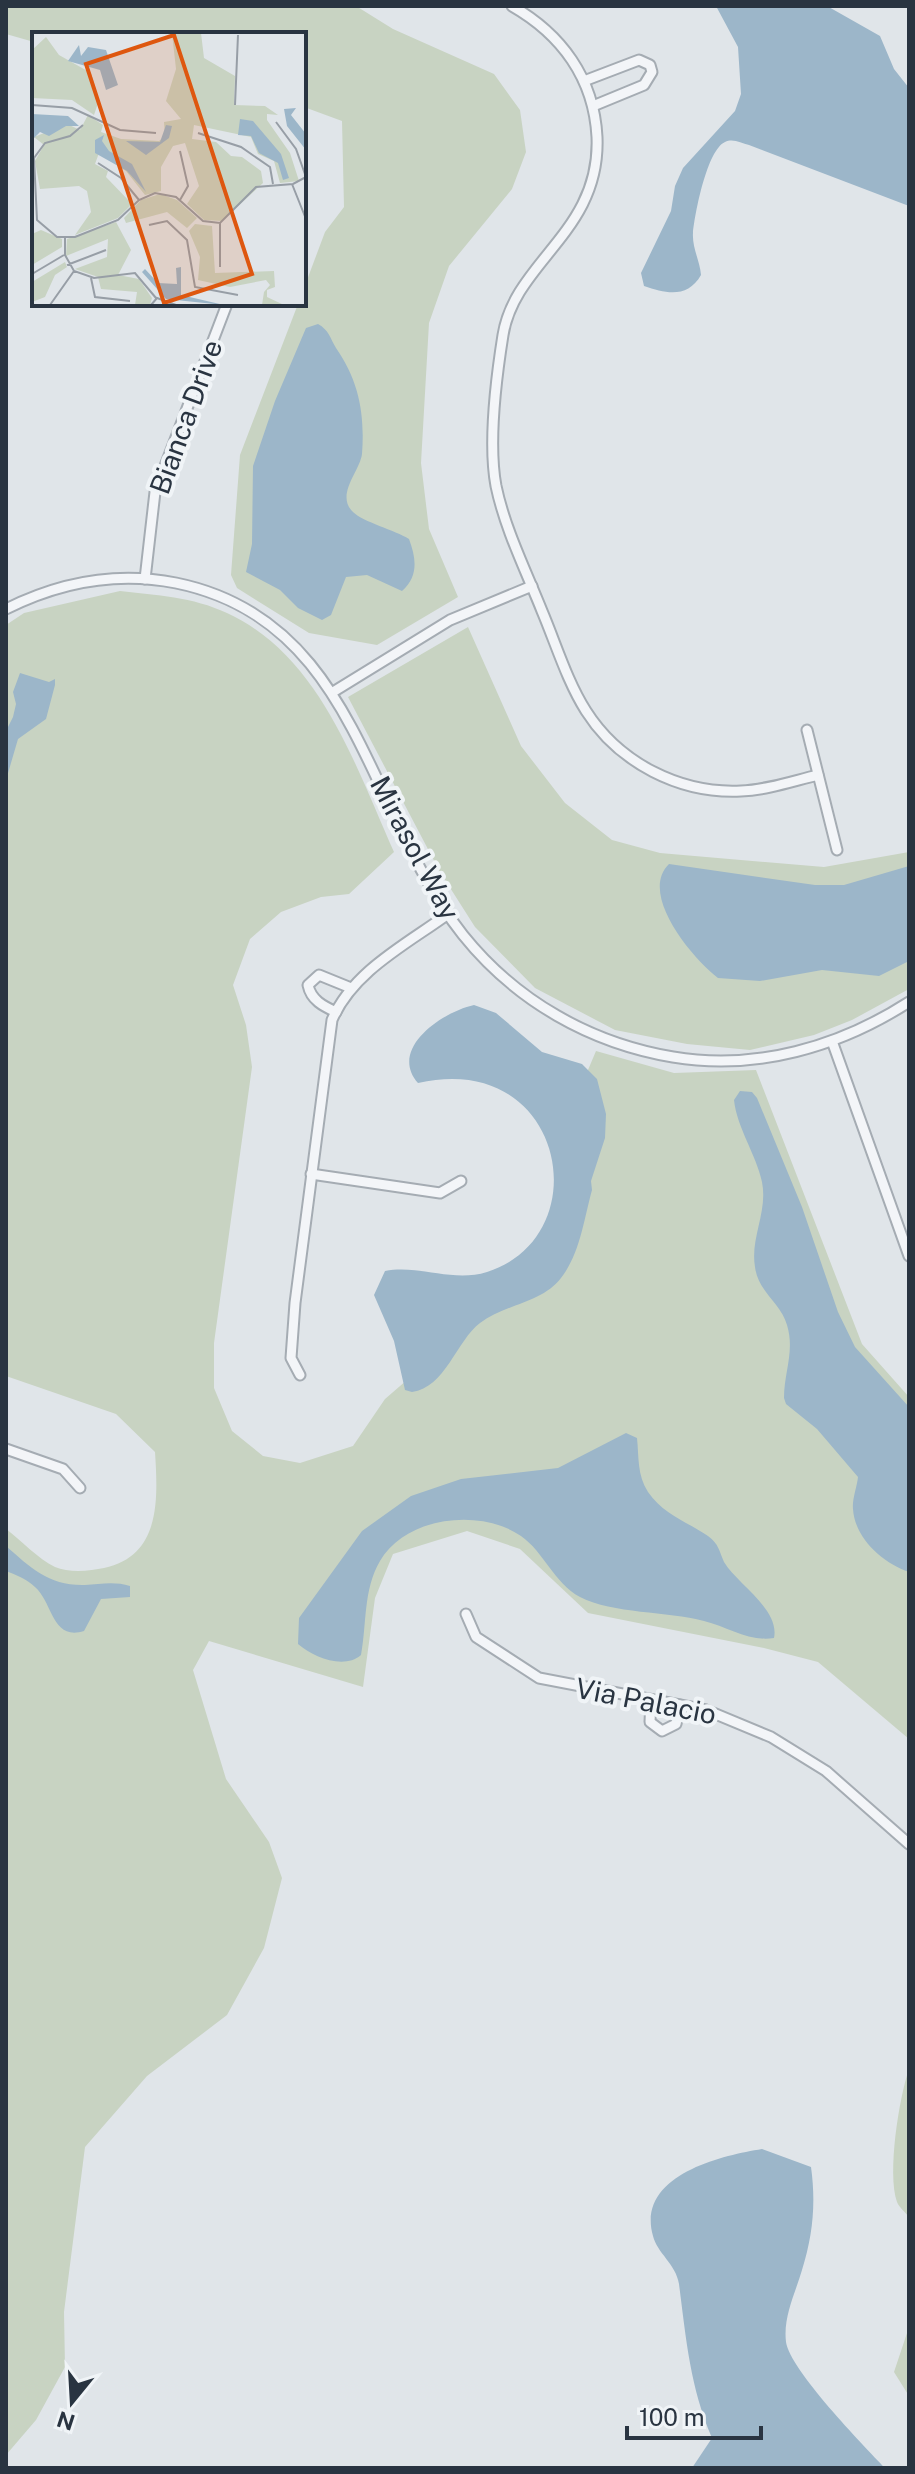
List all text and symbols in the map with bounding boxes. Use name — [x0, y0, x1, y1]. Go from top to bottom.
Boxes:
inset map — [32, 32, 306, 306]
street label: Bianca Drive — [142, 335, 229, 498]
street label: Mirasol Way — [364, 770, 467, 925]
street label: Via Palacio — [573, 1671, 719, 1730]
north arrow — [32, 2362, 112, 2442]
scale bar — [627, 2390, 761, 2440]
text: 100 m — [639, 2403, 705, 2431]
text: N — [54, 2406, 78, 2436]

